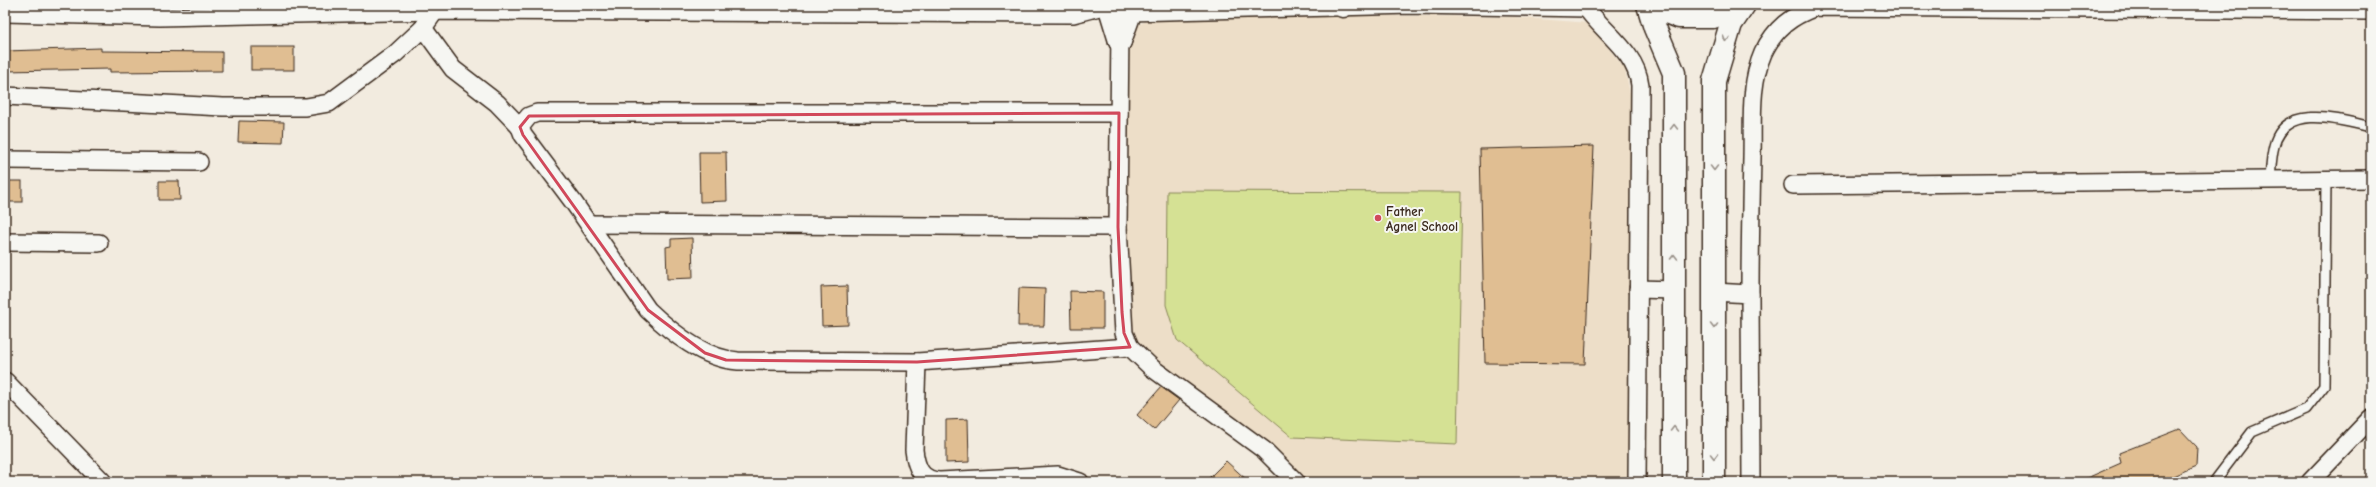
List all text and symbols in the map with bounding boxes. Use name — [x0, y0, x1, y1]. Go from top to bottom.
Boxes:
one-way arrow — [1722, 36, 1731, 43]
one-way arrow — [1670, 124, 1678, 130]
one-way arrow — [1710, 165, 1718, 171]
place label: Father Agnel School — [1386, 204, 1458, 234]
marker: Father Agnel School — [1373, 213, 1383, 223]
one-way arrow — [1670, 254, 1678, 260]
one-way arrow — [1710, 323, 1718, 329]
one-way arrow — [1670, 426, 1678, 432]
one-way arrow — [1710, 453, 1718, 459]

